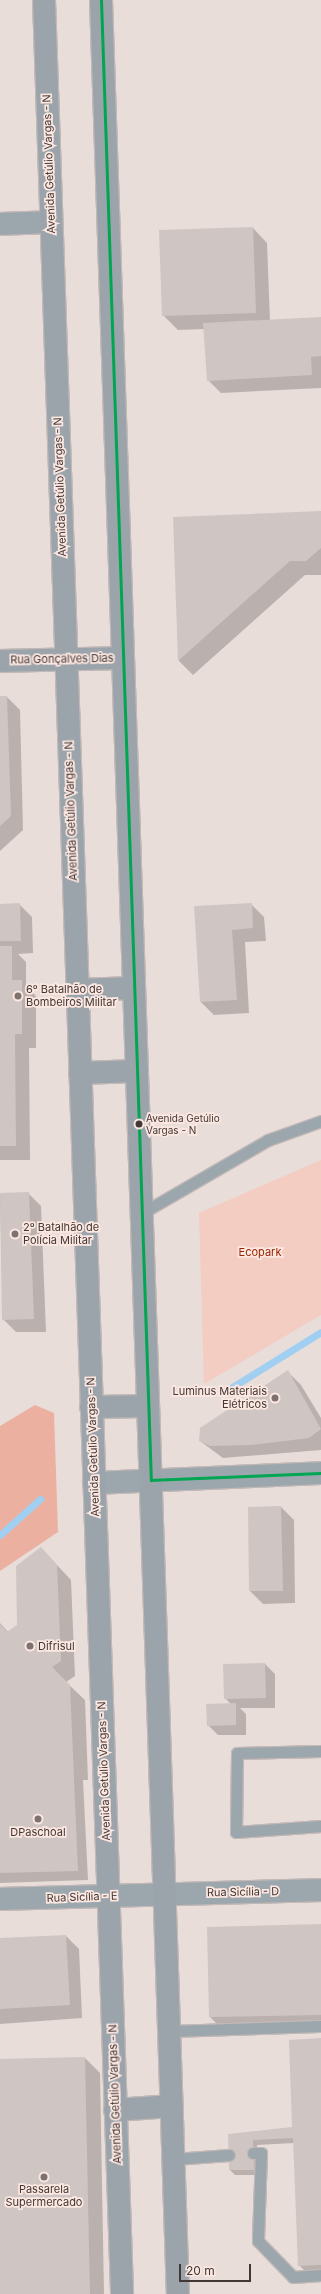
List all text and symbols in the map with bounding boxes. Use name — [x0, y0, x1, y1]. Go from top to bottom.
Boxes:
street label: Avenida Getúlio Vargas - N — [40, 94, 58, 234]
street label: Avenida Getúlio Vargas - N — [51, 417, 69, 557]
street label: Rua Gonçalves Dias — [10, 651, 114, 667]
street label: Avenida Getúlio Vargas - N — [62, 741, 80, 881]
place label: 6º Batalhão de Bombeiros Militar — [26, 983, 117, 1009]
marker: 6º Batalhão de Bombeiros Militar — [13, 991, 23, 1001]
place label: Avenida Getúlio Vargas - N — [146, 1112, 220, 1136]
marker: Avenida Getúlio Vargas - N — [134, 1119, 144, 1129]
place label: 2º Batalhão de Polícia Militar — [23, 1221, 99, 1247]
marker: 2º Batalhão de Polícia Militar — [10, 1229, 20, 1239]
park label: Ecopark — [239, 1245, 281, 1259]
street label: Avenida Getúlio Vargas - N — [84, 1377, 102, 1517]
place label: Luminus Materiais Elétricos — [172, 1385, 267, 1411]
marker: Luminus Materiais Elétricos — [270, 1393, 280, 1403]
place label: Difrisul — [38, 1639, 75, 1653]
marker: Difrisul — [25, 1641, 35, 1651]
street label: Avenida Getúlio Vargas - N — [95, 1701, 113, 1841]
marker: DPaschoal — [33, 1814, 43, 1824]
place label: DPaschoal — [10, 1825, 66, 1839]
street label: Rua Sicília - D — [207, 1885, 279, 1899]
street label: Rua Sicília - E — [46, 1889, 118, 1905]
street label: Avenida Getúlio Vargas - N — [106, 2024, 124, 2164]
marker: Passarela Supermercado — [39, 2172, 49, 2182]
place label: Passarela Supermercado — [6, 2183, 82, 2209]
scale bar — [181, 2256, 253, 2282]
text: 20 m — [186, 2263, 215, 2278]

